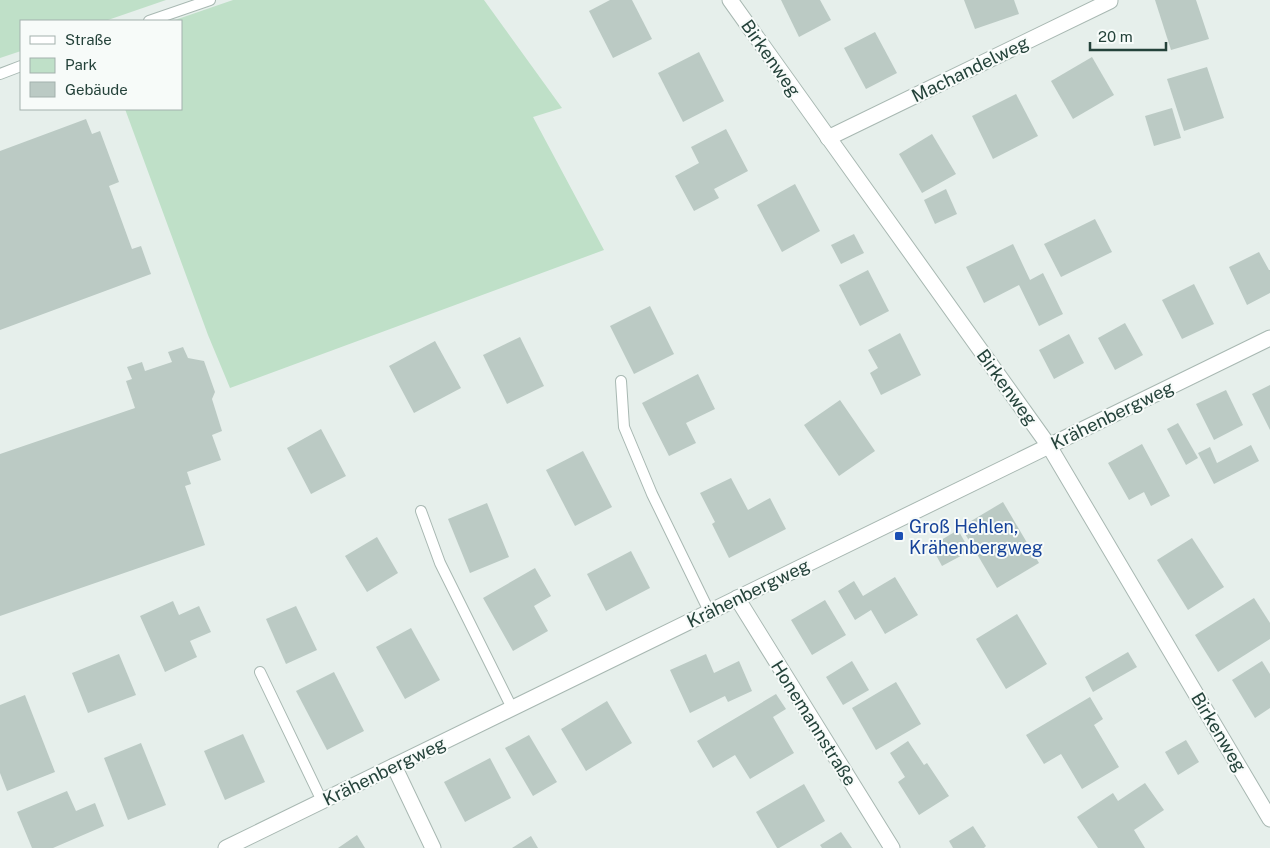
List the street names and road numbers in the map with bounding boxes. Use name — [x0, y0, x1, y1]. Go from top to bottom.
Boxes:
street label: Birkenweg — [737, 16, 805, 100]
street label: Machandelweg — [908, 32, 1032, 106]
street label: Birkenweg — [972, 345, 1042, 429]
street label: Krähenbergweg — [1047, 376, 1177, 454]
street label: Krähenbergweg — [683, 554, 813, 632]
street label: Honemannstraße — [767, 656, 861, 790]
street label: Birkenweg — [1187, 689, 1251, 775]
street label: Krähenbergweg — [319, 732, 449, 810]

